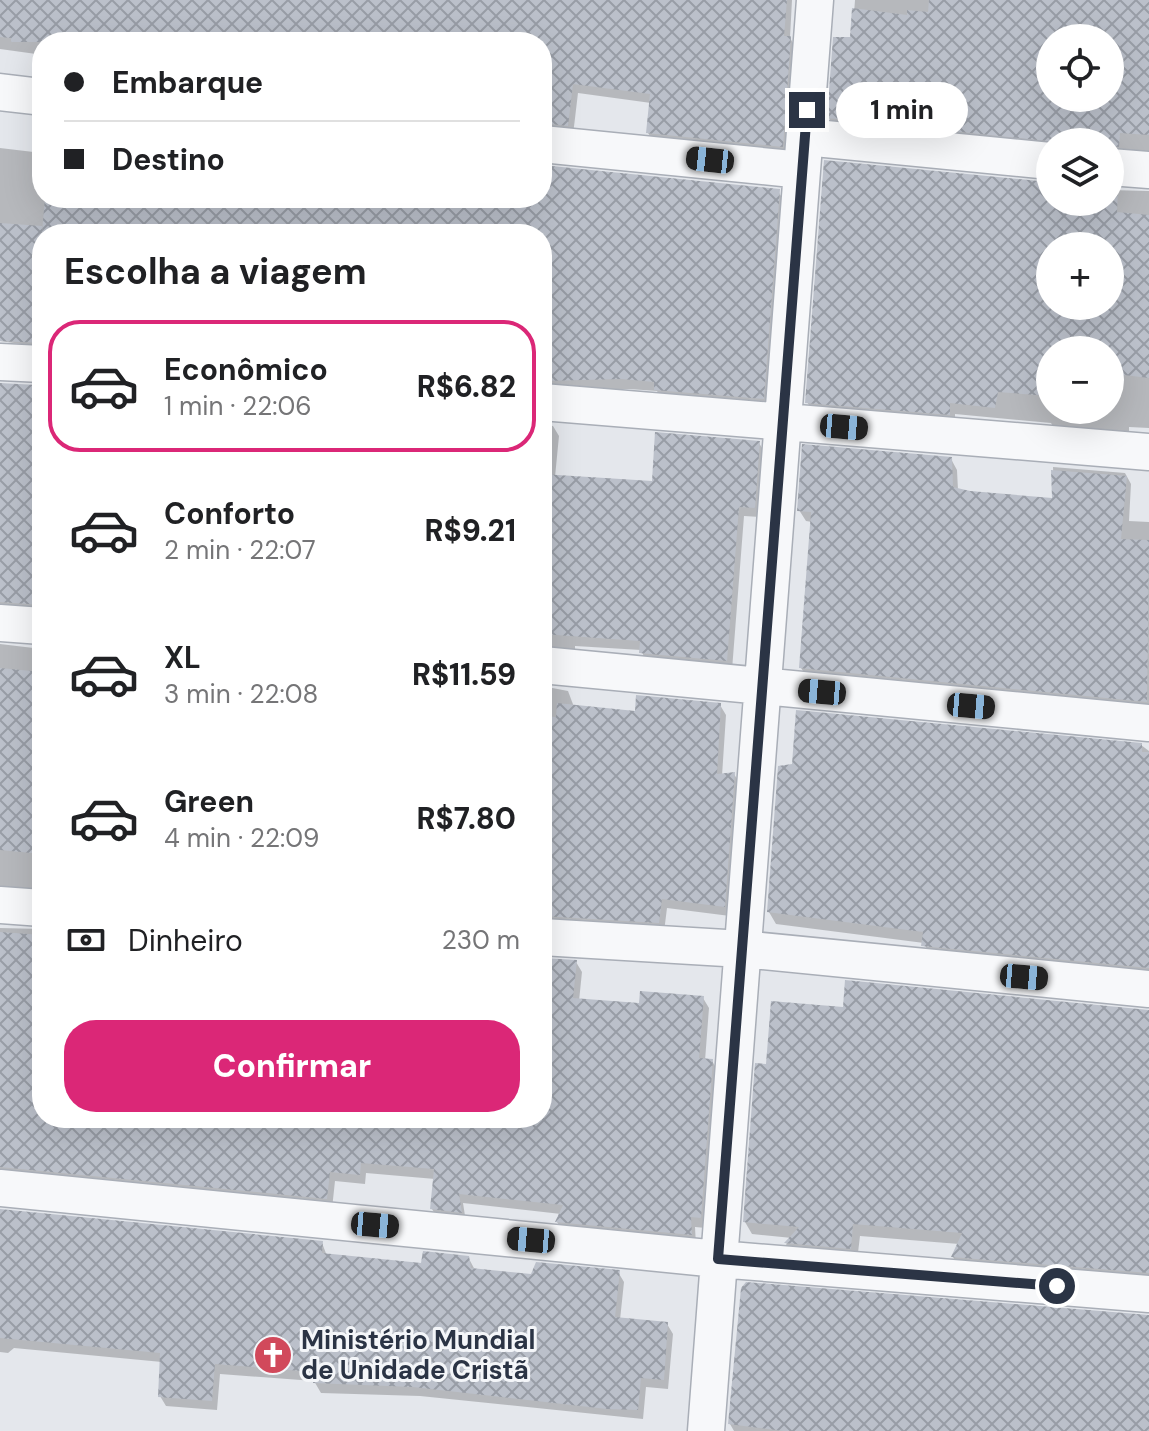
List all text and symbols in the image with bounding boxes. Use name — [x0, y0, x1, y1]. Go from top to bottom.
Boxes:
map controls — [1036, 24, 1124, 424]
button: locate — [1036, 24, 1124, 112]
text: Embarque — [112, 63, 263, 102]
callout: 1 min — [835, 82, 967, 138]
route end — [789, 92, 825, 128]
text: 1 min — [870, 93, 934, 127]
button: layers — [1036, 128, 1124, 216]
text: Destino — [112, 140, 225, 179]
car — [685, 146, 735, 174]
button: + — [1036, 232, 1124, 320]
text: Escolha a viagem — [64, 248, 367, 295]
button: − — [1036, 336, 1124, 424]
icon: car — [68, 350, 140, 422]
text: Econômico — [164, 350, 328, 389]
text: R$6.82 — [417, 367, 516, 406]
text: 1 min · 22:06 — [164, 389, 312, 423]
car — [819, 413, 869, 441]
icon: car — [68, 494, 140, 566]
text: Conforto — [164, 494, 295, 533]
text: R$9.21 — [425, 511, 516, 550]
text: 2 min · 22:07 — [164, 533, 316, 567]
icon: car — [68, 638, 140, 710]
text: XL — [164, 638, 201, 677]
text: R$11.59 — [412, 655, 516, 694]
text: 3 min · 22:08 — [164, 677, 318, 711]
car — [797, 678, 847, 706]
car — [946, 692, 996, 720]
icon: car — [68, 782, 140, 854]
text: Green — [164, 782, 254, 821]
text: R$7.80 — [417, 799, 516, 838]
text: 4 min · 22:09 — [164, 821, 319, 855]
icon: cash — [64, 918, 108, 962]
text: Dinheiro — [128, 921, 243, 960]
text: 230 m — [442, 923, 520, 957]
car — [999, 963, 1049, 991]
button: Confirmar — [64, 1020, 520, 1112]
car — [350, 1211, 400, 1239]
car — [506, 1226, 556, 1254]
route start — [1039, 1268, 1075, 1304]
place label: Ministério Mundial de Unidade Cristã — [301, 1323, 536, 1387]
church icon: Ministério Mundial de Unidade Cristã — [252, 1334, 294, 1376]

